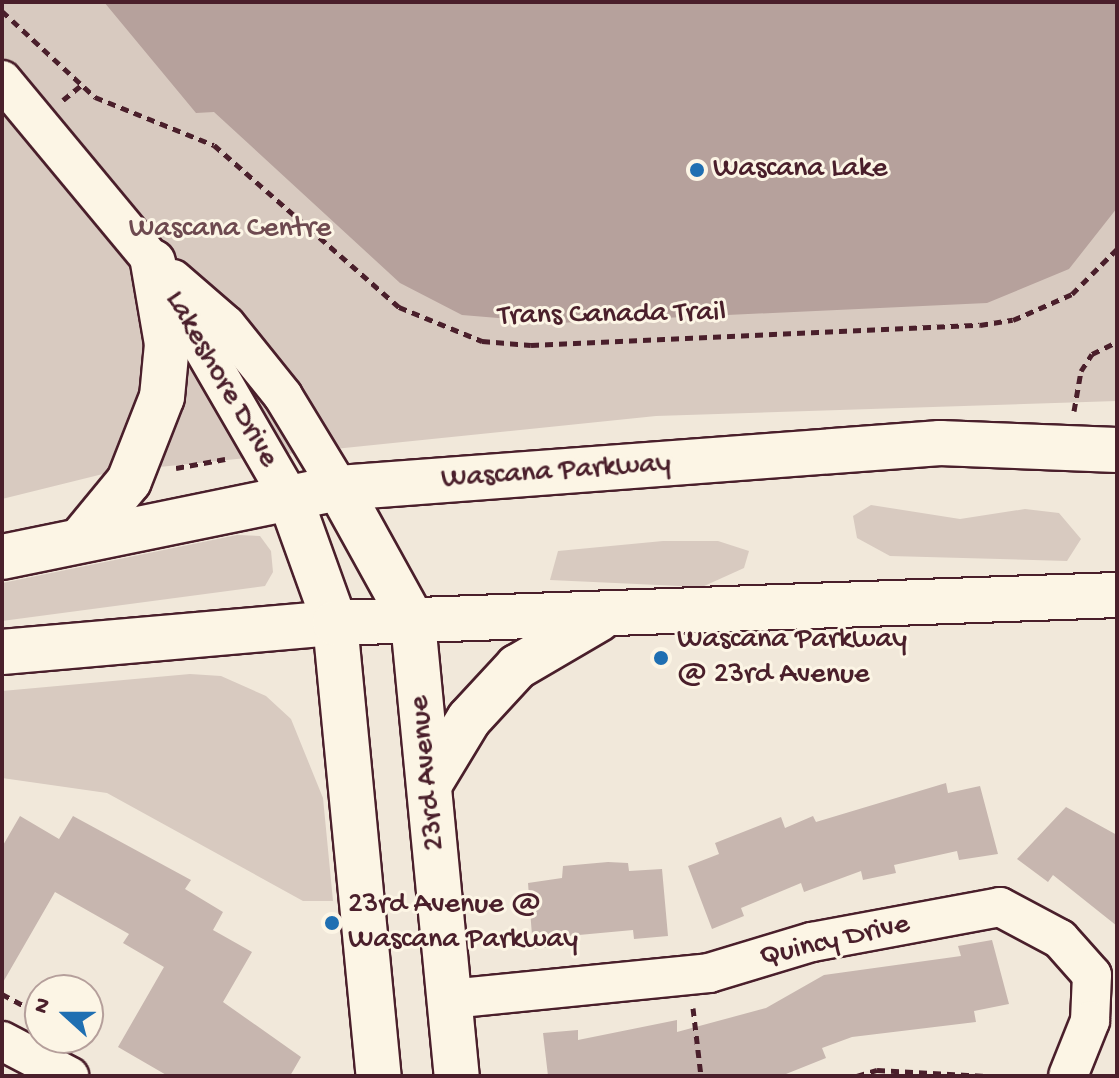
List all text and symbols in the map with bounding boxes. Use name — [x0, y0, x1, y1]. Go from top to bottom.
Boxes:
place label: Wascana Lake — [713, 152, 888, 188]
marker: Wascana Lake — [688, 161, 706, 179]
park label: Wascana Centre — [129, 212, 331, 248]
street label: Lakeshore Drive — [155, 285, 285, 475]
street label: Trans Canada Trail — [498, 296, 726, 336]
street label: Wascana Parkway — [440, 447, 672, 499]
place label: Wascana Parkway @ 23rd Avenue — [677, 623, 907, 694]
marker: Wascana Parkway @ 23rd Avenue — [652, 649, 670, 667]
street label: 23rd Avenue — [403, 694, 455, 852]
place label: 23rd Avenue @ Wascana Parkway — [348, 888, 578, 958]
street label: Quincy Drive — [757, 907, 913, 977]
marker: 23rd Avenue @ Wascana Parkway — [323, 914, 341, 932]
north arrow — [24, 974, 104, 1054]
text: N — [29, 995, 58, 1017]

